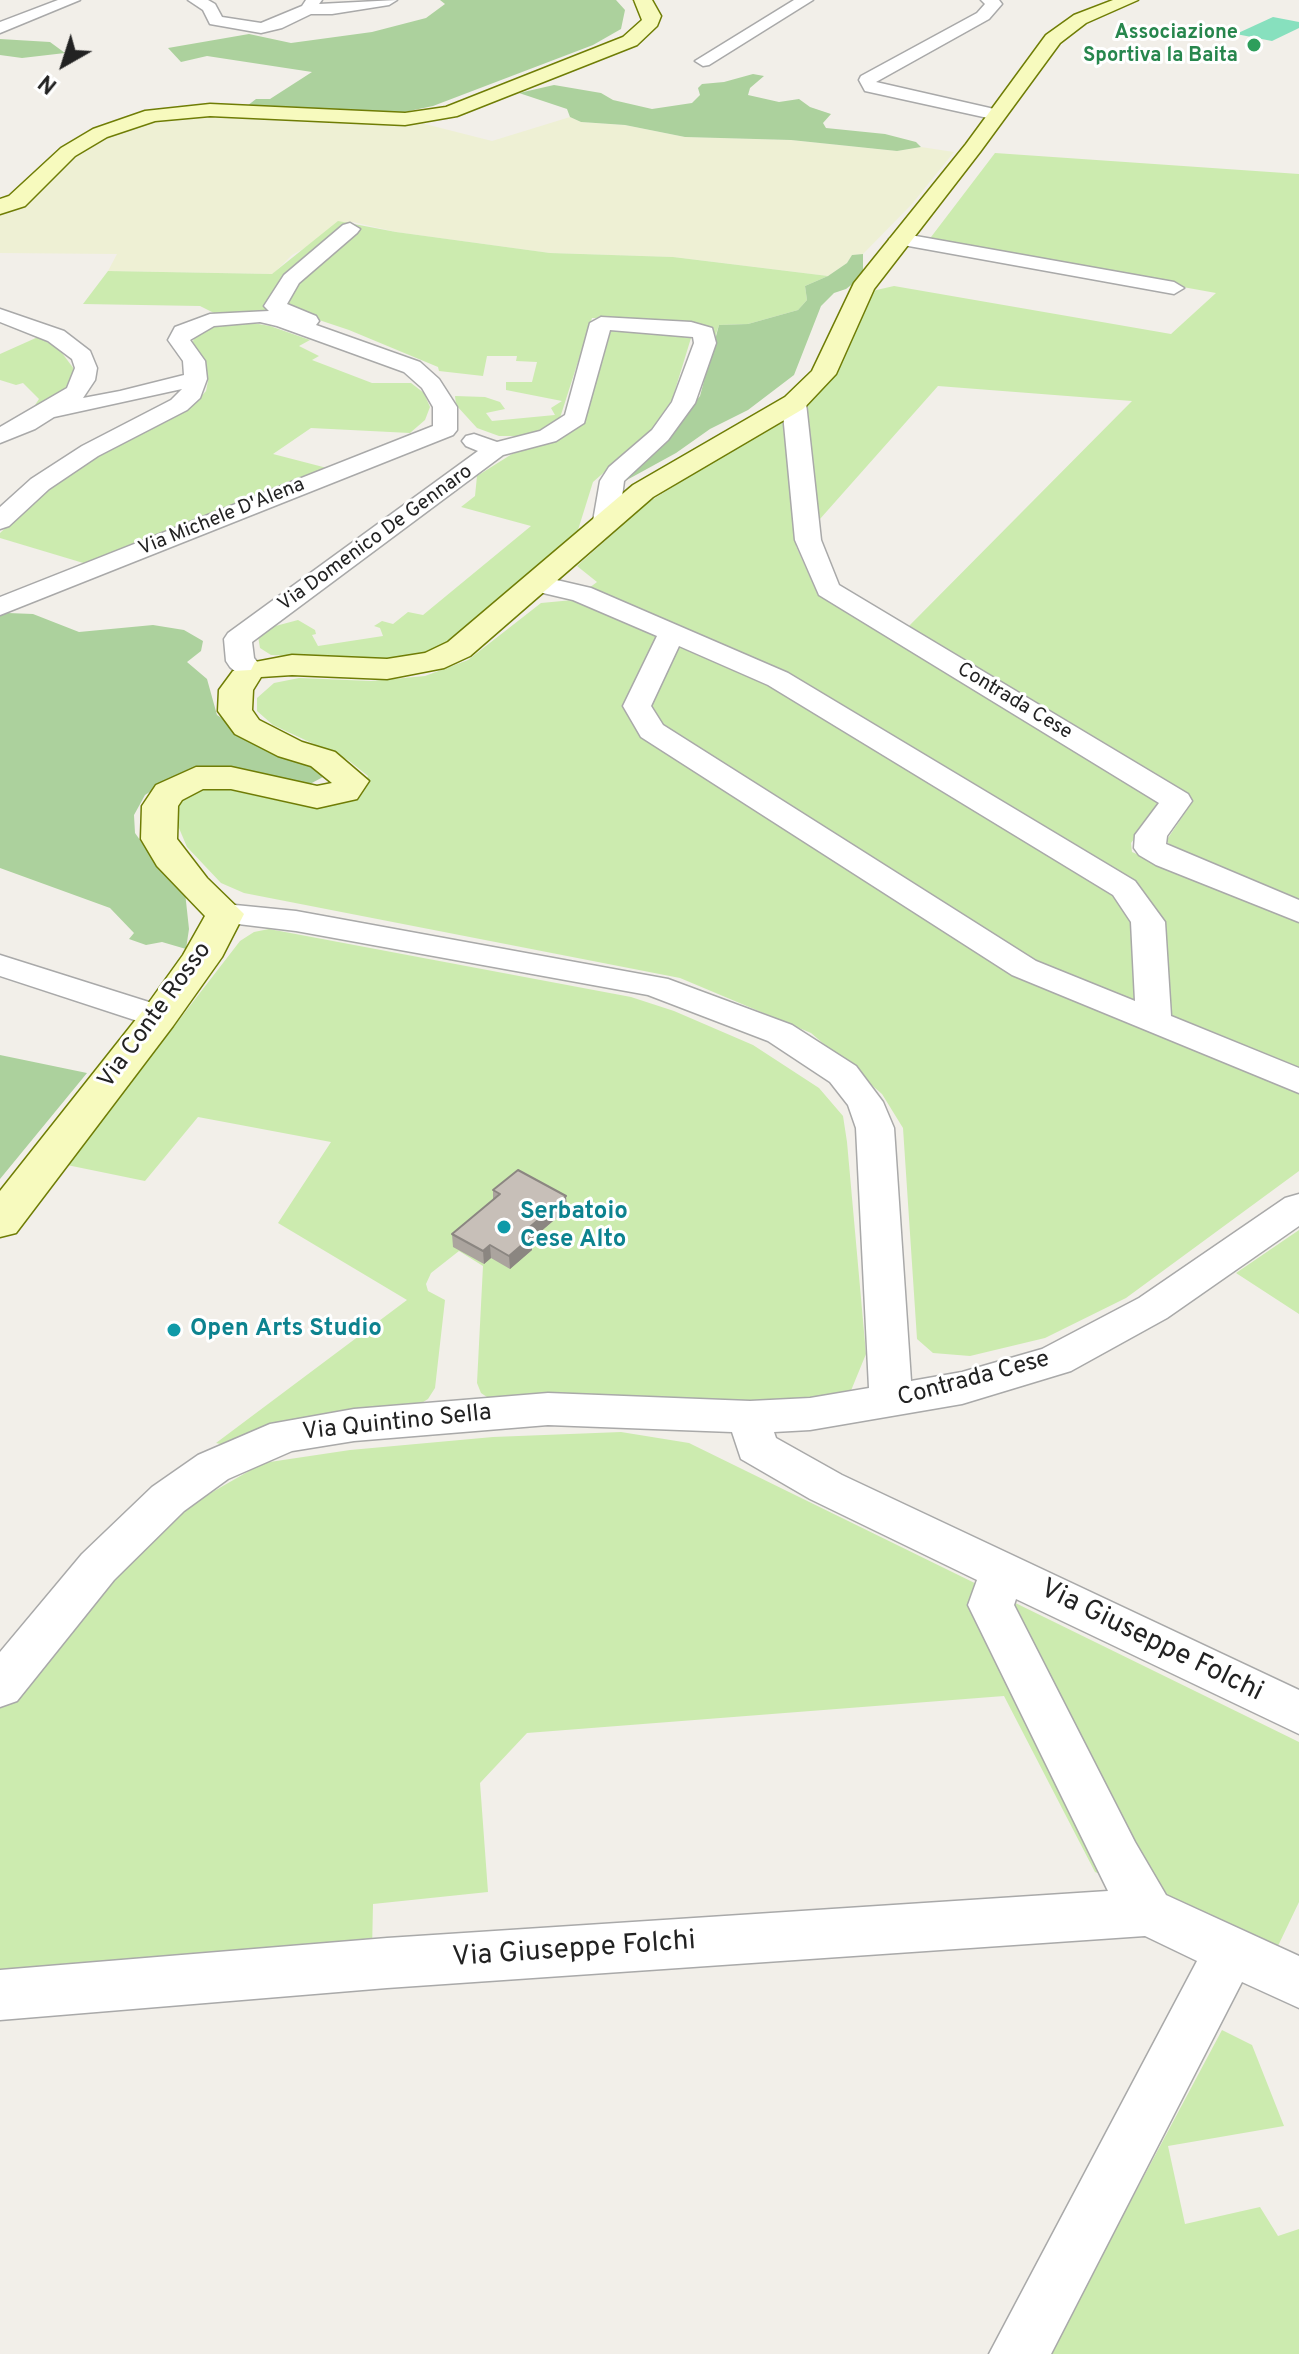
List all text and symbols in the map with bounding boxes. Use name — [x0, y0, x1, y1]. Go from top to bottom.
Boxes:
place label: Associazione Sportiva la Baita — [1083, 22, 1238, 69]
north arrow — [24, 24, 104, 104]
marker: Associazione Sportiva la Baita — [1245, 36, 1263, 54]
text: N — [34, 68, 63, 99]
street label: Via Domenico De Gennaro — [274, 460, 478, 618]
street label: Via Michele D'Alena — [135, 474, 309, 562]
street label: Contrada Cese — [952, 658, 1076, 746]
street label: Via Conte Rosso — [93, 937, 219, 1095]
place label: Serbatoio Cese Alto — [520, 1199, 628, 1255]
marker: Serbatoio Cese Alto — [495, 1218, 513, 1236]
place label: Open Arts Studio — [190, 1316, 382, 1344]
marker: Open Arts Studio — [165, 1321, 183, 1339]
street label: Contrada Cese — [895, 1346, 1053, 1414]
street label: Via Quintino Sella — [301, 1400, 493, 1448]
street label: Via Giuseppe Folchi — [1034, 1573, 1268, 1711]
street label: Via Giuseppe Folchi — [451, 1926, 697, 1976]

